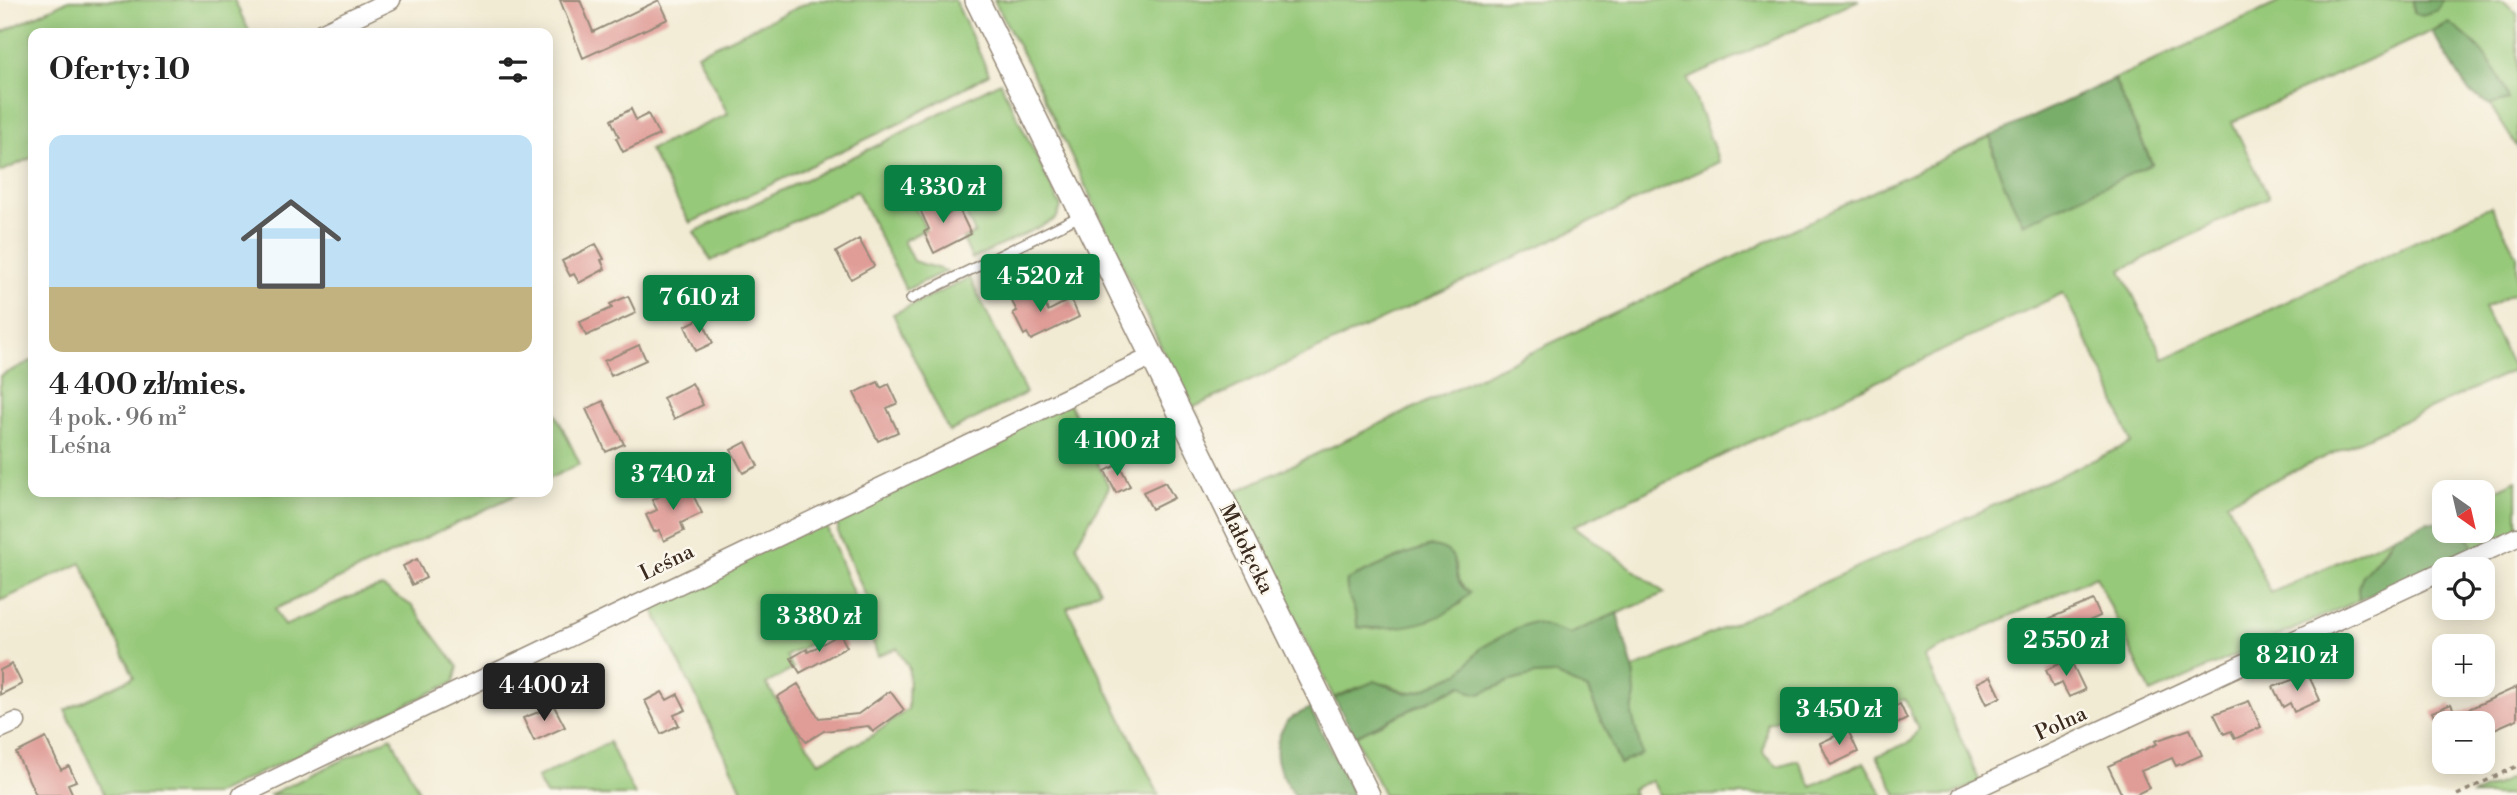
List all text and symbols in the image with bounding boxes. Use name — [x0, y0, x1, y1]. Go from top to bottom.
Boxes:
text: Oferty: 10 — [49, 51, 190, 89]
icon: filters — [494, 51, 532, 89]
pin: 4 330 zł — [871, 166, 1015, 225]
text: 4 330 zł — [900, 174, 986, 202]
icon: home — [228, 181, 354, 307]
pin: 4 520 zł — [968, 254, 1112, 314]
text: 4 520 zł — [997, 263, 1083, 291]
pin: 7 610 zł — [627, 276, 771, 335]
text: 7 610 zł — [659, 284, 739, 312]
text: 4 400 zł/mies. — [49, 366, 246, 404]
text: 4 pok. · 96 m² — [49, 404, 186, 432]
pin: 4 100 zł — [1045, 419, 1189, 478]
text: 4 100 zł — [1074, 427, 1160, 455]
text: Leśna — [49, 432, 111, 460]
pin: 3 740 zł — [601, 452, 745, 512]
text: 3 740 zł — [631, 461, 715, 489]
north arrow — [2432, 480, 2496, 542]
map controls — [2432, 480, 2495, 774]
street label: Małołęcka — [1213, 500, 1279, 599]
street label: Leśna — [636, 539, 699, 587]
button: locate — [2432, 557, 2495, 620]
pin: 3 380 zł — [747, 594, 891, 654]
text: 3 380 zł — [777, 603, 861, 631]
pin: 2 550 zł — [1994, 618, 2138, 678]
text: 2 550 zł — [2023, 627, 2109, 655]
pin: 8 210 zł — [2225, 634, 2369, 693]
button: + — [2432, 634, 2495, 697]
text: 8 210 zł — [2256, 642, 2338, 670]
pin: 4 400 zł — [472, 664, 616, 723]
text: 4 400 zł — [499, 672, 589, 700]
pin: 3 450 zł — [1767, 688, 1911, 747]
text: 3 450 zł — [1796, 696, 1882, 724]
street label: Polna — [2031, 701, 2091, 747]
button: − — [2432, 711, 2495, 774]

